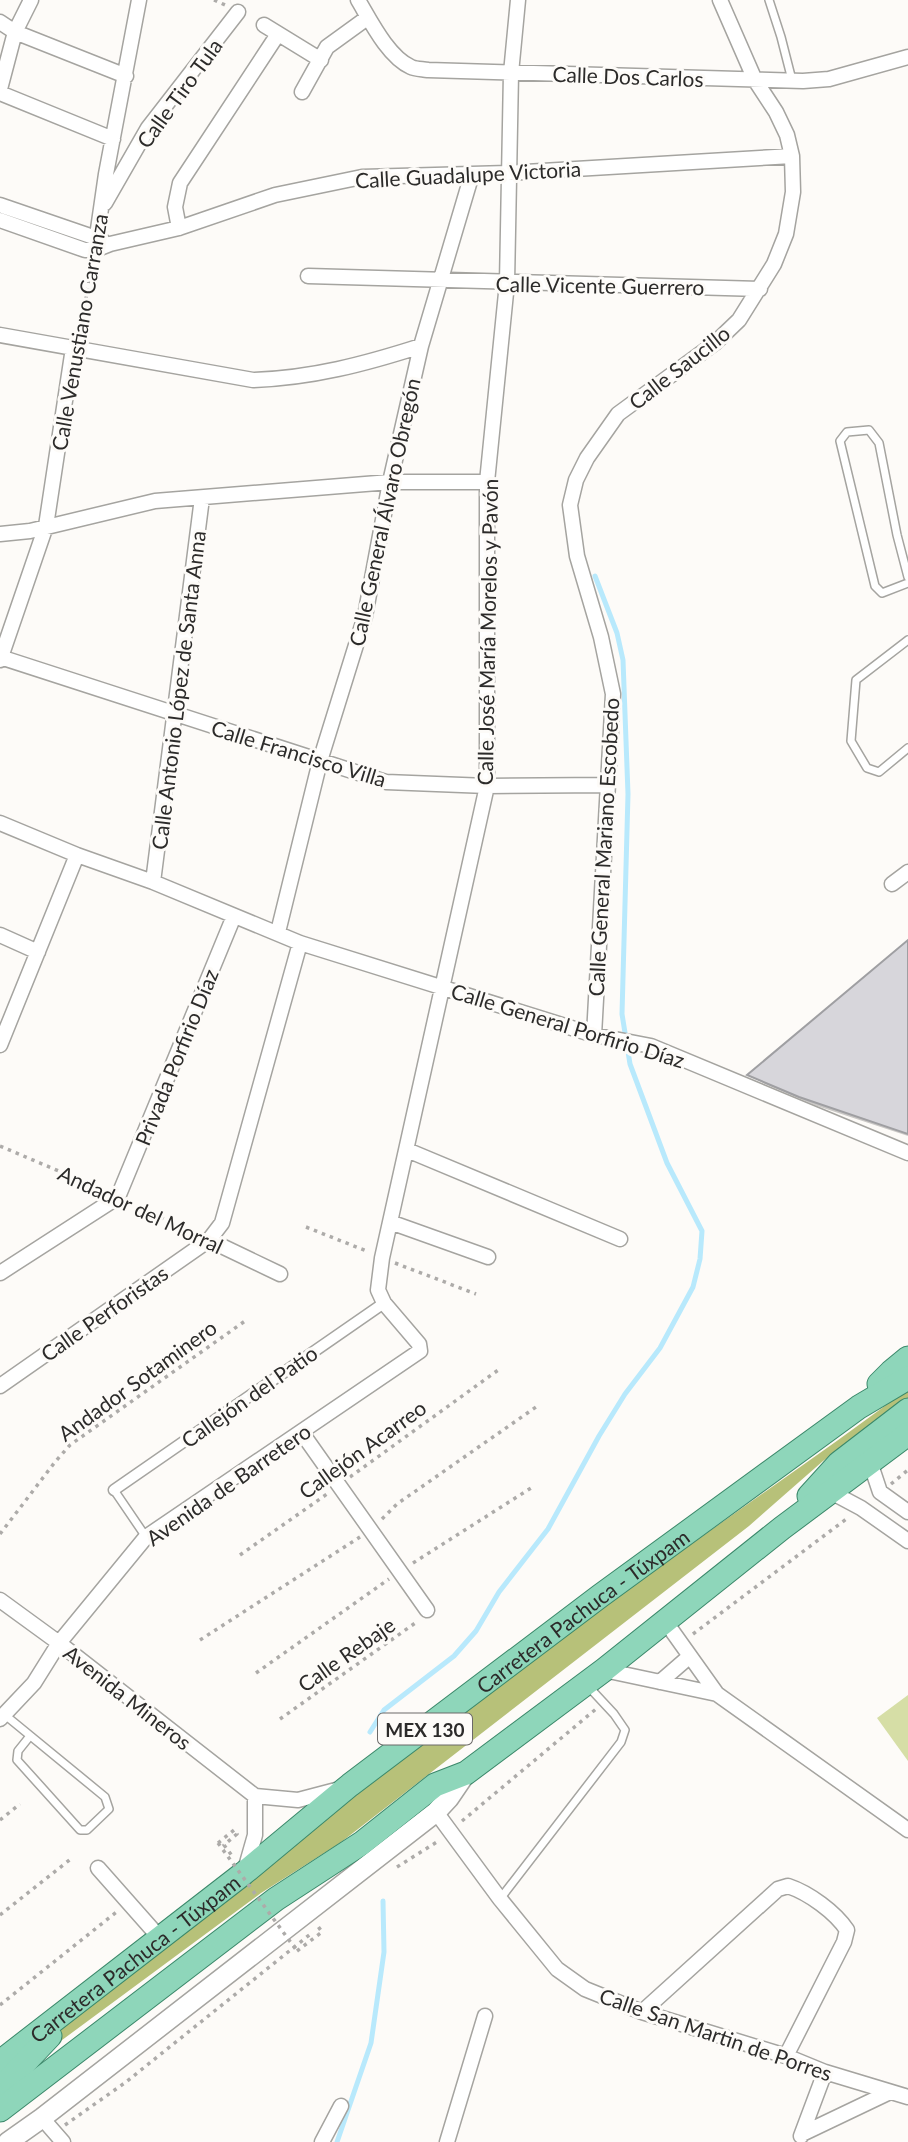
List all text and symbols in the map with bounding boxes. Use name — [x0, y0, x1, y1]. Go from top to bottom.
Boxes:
street label: Calle Tiro Tula — [131, 34, 227, 152]
street label: Calle Dos Carlos — [552, 61, 704, 91]
street label: Calle Guadalupe Victoria — [354, 156, 582, 192]
street label: Calle Venustiano Carranza — [46, 211, 112, 453]
street label: Calle Vicente Guerrero — [495, 271, 705, 299]
street label: Calle Saucillo — [624, 320, 734, 414]
street label: Calle General Álvaro Obregón — [343, 376, 425, 648]
street label: Calle José María Morelos y Pavón — [472, 478, 502, 786]
street label: Calle Antonio López de Santa Anna — [146, 529, 210, 851]
street label: Calle General Mariano Escobedo — [583, 697, 623, 997]
street label: Calle Francisco Villa — [209, 715, 389, 791]
street label: Privada Porfirio Díaz — [129, 965, 223, 1149]
street label: Calle General Porfirio Díaz — [448, 978, 688, 1072]
street label: Andador del Morral — [55, 1160, 227, 1258]
street label: Calle Perforistas — [36, 1260, 172, 1366]
street label: Andador Sotaminero — [53, 1314, 221, 1446]
street label: Callejón del Patio — [176, 1340, 322, 1452]
street label: Callejón Acarreo — [294, 1394, 431, 1504]
street label: Avenida de Barretero — [141, 1418, 315, 1550]
street label: Carretera Pachuca - Túxpam — [471, 1523, 693, 1698]
street label: Calle Rebaje — [293, 1611, 399, 1697]
street label: Avenida Mineros — [59, 1640, 197, 1754]
road number: MEX 130 — [378, 1714, 472, 1744]
street label: Carretera Pachuca - Túxpam — [24, 1869, 244, 2047]
street label: Calle San Martin de Porres — [597, 1982, 835, 2086]

